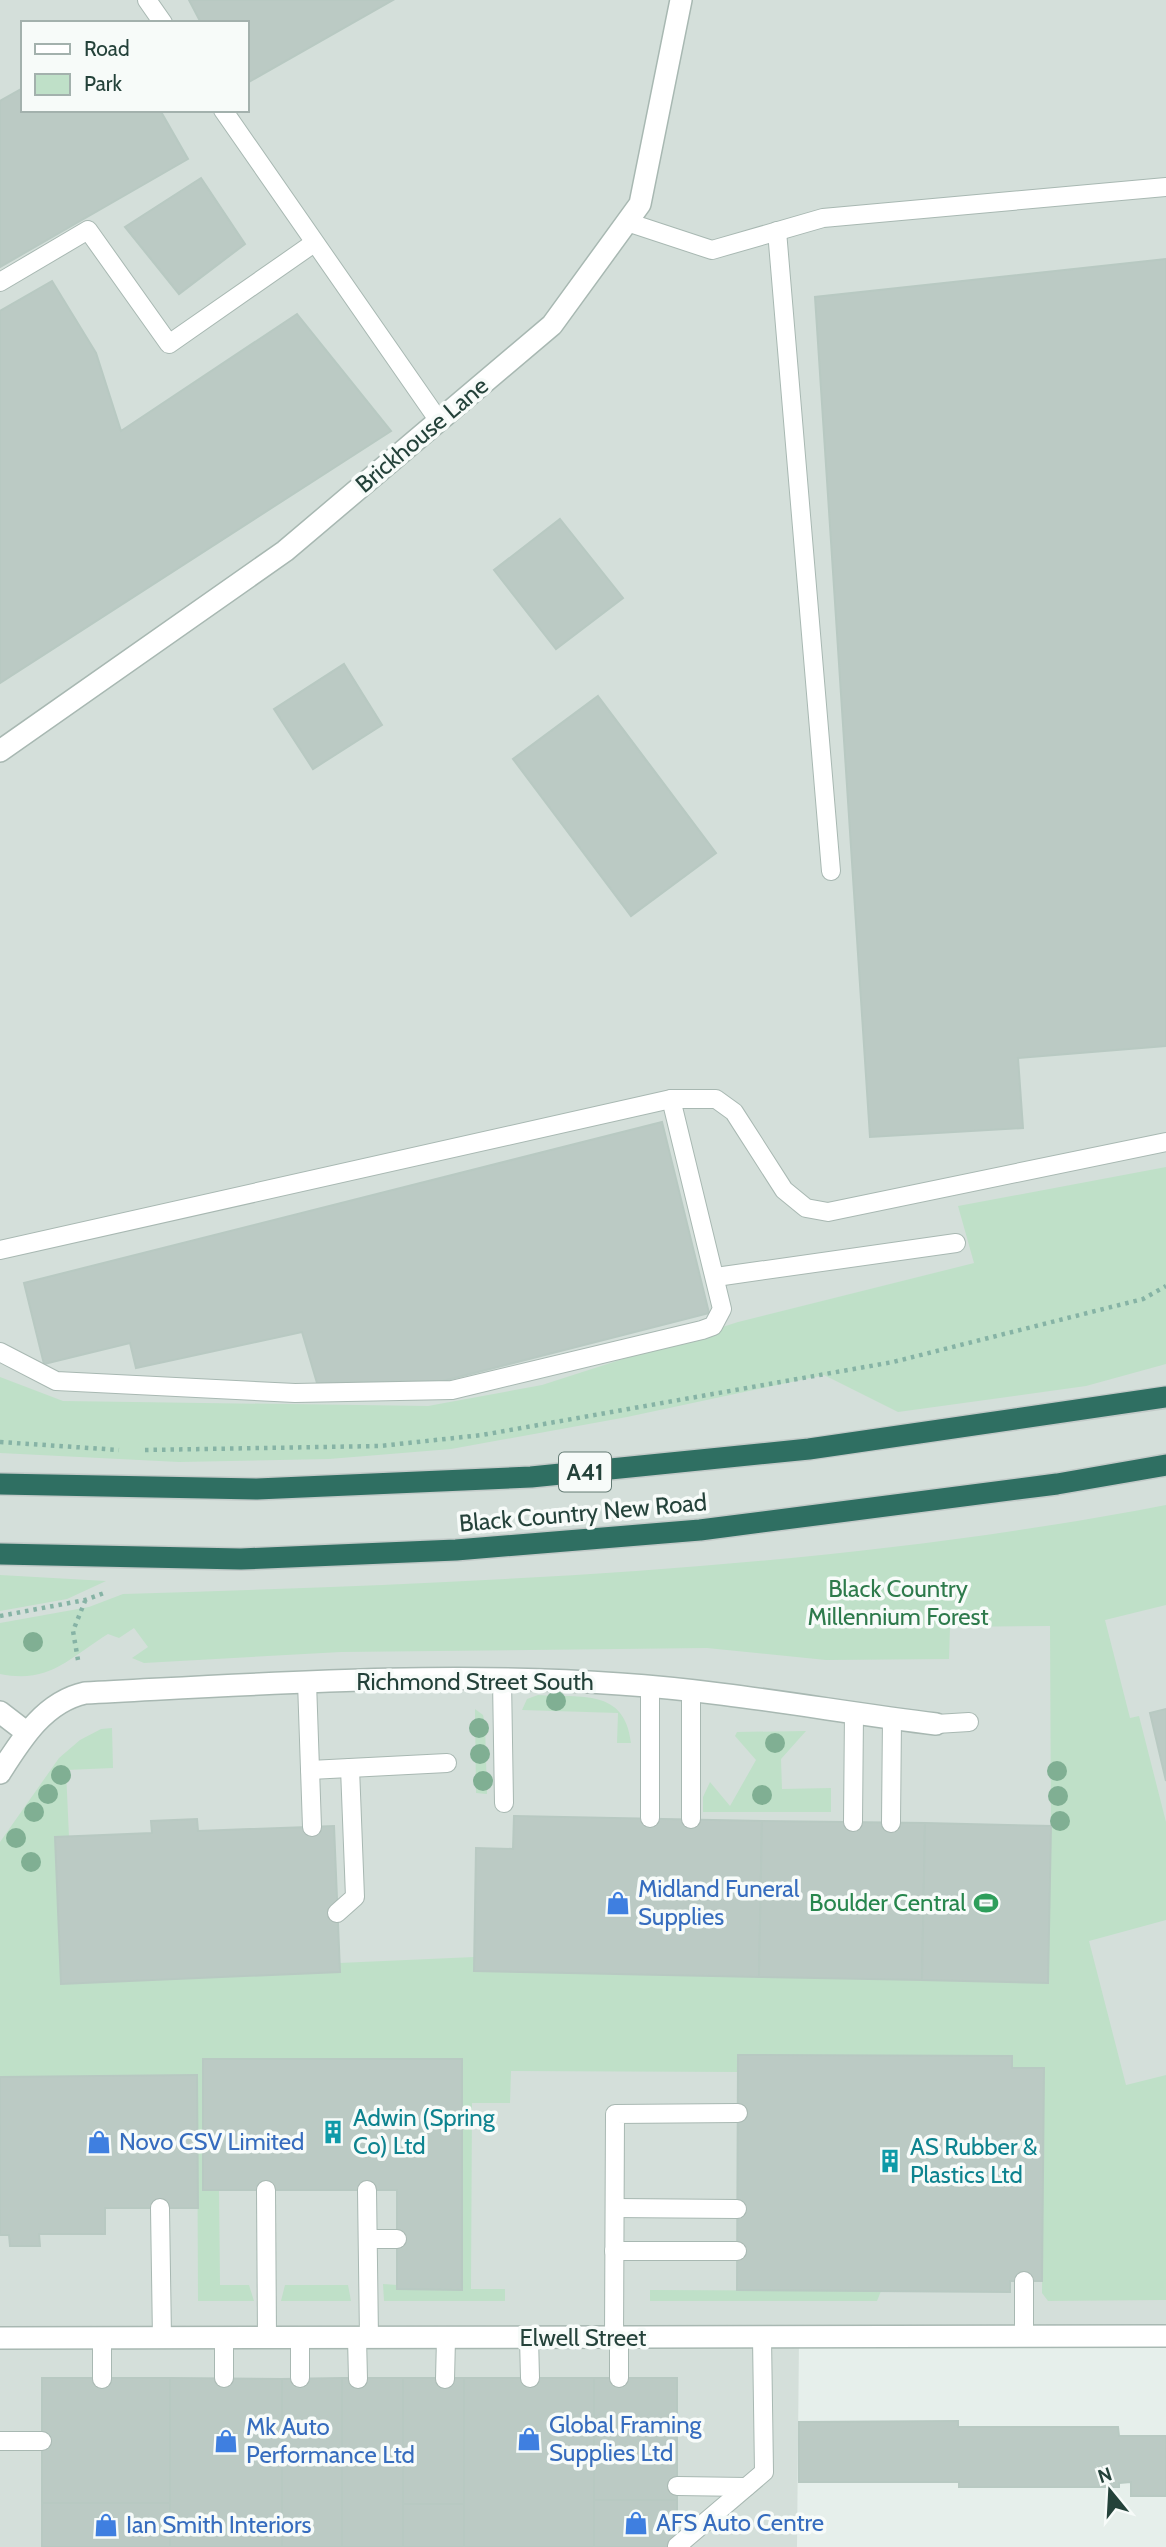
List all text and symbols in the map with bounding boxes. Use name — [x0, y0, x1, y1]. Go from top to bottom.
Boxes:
legend — [21, 21, 248, 112]
text: Road — [84, 36, 130, 61]
text: Park — [84, 71, 122, 96]
street label: Brickhouse Lane — [349, 371, 494, 498]
road number: A41 — [559, 1452, 611, 1492]
street label: Black Country New Road — [458, 1487, 708, 1538]
park label: Black Country Millennium Forest — [807, 1574, 989, 1631]
street label: Richmond Street South — [356, 1667, 594, 1696]
place label: Midland Funeral Supplies — [638, 1874, 800, 1931]
place label: Boulder Central — [809, 1888, 966, 1917]
shop icon: Midland Funeral Supplies — [604, 1889, 632, 1917]
sports icon: Boulder Central — [972, 1889, 1000, 1917]
place label: Adwin (Spring Co) Ltd — [353, 2103, 496, 2160]
building icon: Adwin (Spring Co) Ltd — [319, 2118, 347, 2146]
place label: Novo CSV Limited — [119, 2127, 304, 2156]
shop icon: Novo CSV Limited — [85, 2128, 113, 2156]
place label: AS Rubber & Plastics Ltd — [910, 2132, 1038, 2189]
building icon: AS Rubber & Plastics Ltd — [876, 2147, 904, 2175]
street label: Elwell Street — [520, 2323, 646, 2352]
place label: Global Framing Supplies Ltd — [549, 2410, 703, 2467]
place label: Mk Auto Performance Ltd — [246, 2412, 415, 2469]
shop icon: Global Framing Supplies Ltd — [515, 2425, 543, 2453]
shop icon: Mk Auto Performance Ltd — [212, 2427, 240, 2455]
north arrow — [1075, 2456, 1145, 2526]
text: N — [1095, 2462, 1115, 2488]
place label: AFS Auto Centre — [656, 2508, 824, 2537]
shop icon: AFS Auto Centre — [622, 2509, 650, 2537]
place label: Ian Smith Interiors — [126, 2510, 312, 2539]
shop icon: Ian Smith Interiors — [92, 2511, 120, 2539]

